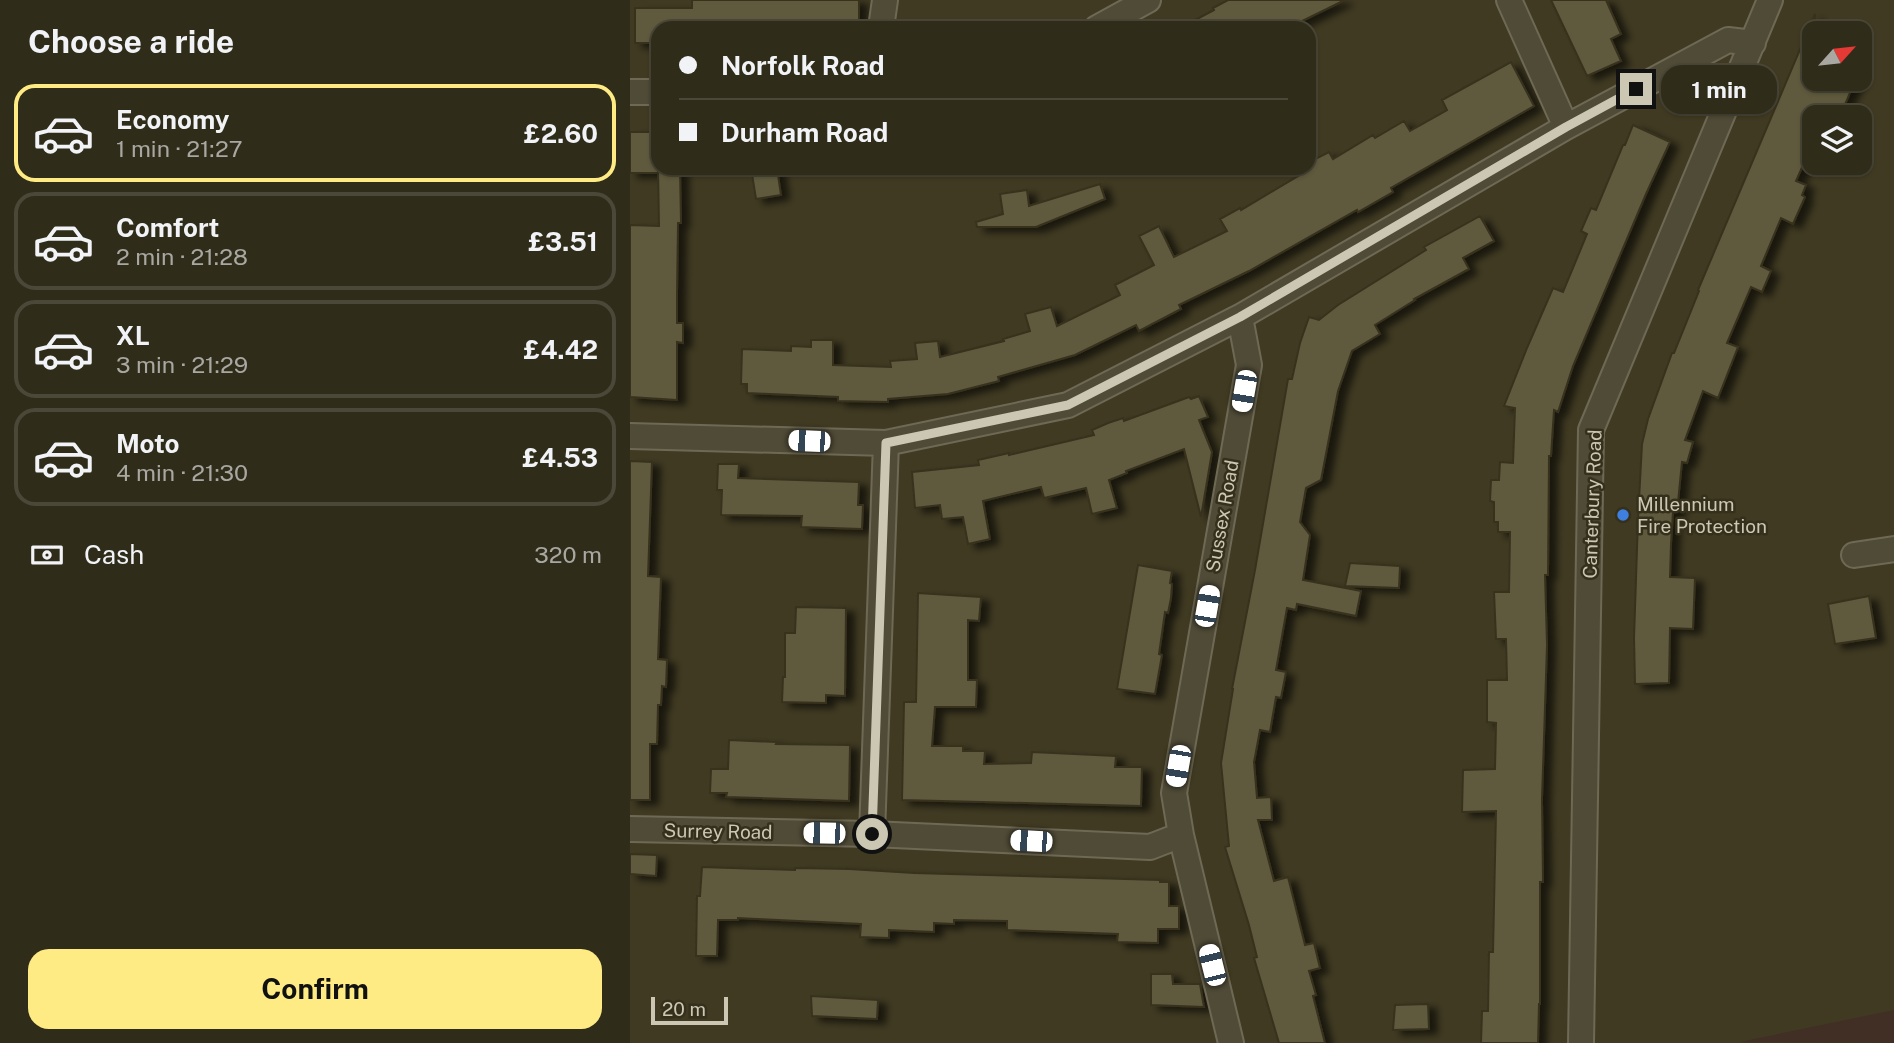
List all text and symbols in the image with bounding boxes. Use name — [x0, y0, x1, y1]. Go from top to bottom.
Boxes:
north arrow — [1802, 21, 1872, 91]
map controls — [1802, 21, 1872, 175]
text: Choose a ride — [28, 23, 234, 60]
text: Norfolk Road — [721, 50, 885, 81]
callout: 1 min — [1660, 64, 1776, 114]
route end — [1620, 73, 1652, 105]
text: 1 min — [1691, 76, 1747, 103]
icon: car — [32, 102, 95, 165]
text: Economy — [116, 104, 229, 135]
button: layers — [1802, 105, 1872, 175]
text: Durham Road — [721, 117, 888, 148]
text: £2.60 — [524, 118, 598, 149]
text: 1 min · 21:27 — [116, 135, 243, 162]
icon: car — [32, 210, 95, 273]
text: Comfort — [116, 212, 219, 243]
text: £3.51 — [528, 226, 598, 257]
text: 2 min · 21:28 — [116, 243, 248, 270]
icon: car — [32, 318, 95, 381]
text: XL — [116, 320, 150, 351]
text: £4.42 — [524, 334, 598, 365]
text: 3 min · 21:29 — [116, 351, 248, 378]
car — [1231, 368, 1258, 414]
icon: car — [32, 426, 95, 489]
text: Moto — [116, 428, 179, 459]
street label: Canterbury Road — [1578, 429, 1606, 579]
car — [788, 430, 831, 452]
text: £4.53 — [522, 442, 598, 473]
street label: Sussex Road — [1201, 458, 1243, 574]
text: 4 min · 21:30 — [116, 459, 248, 486]
place label: Millennium Fire Protection — [1637, 493, 1767, 537]
marker: Millennium Fire Protection — [1615, 507, 1631, 523]
icon: cash — [28, 536, 66, 574]
text: Cash — [84, 539, 144, 570]
text: 320 m — [534, 541, 602, 568]
car — [1194, 583, 1221, 629]
car — [1165, 743, 1192, 789]
route start — [856, 818, 888, 850]
street label: Surrey Road — [663, 819, 773, 843]
car — [803, 822, 846, 844]
car — [1010, 829, 1053, 853]
car — [1197, 942, 1228, 988]
button: Confirm — [28, 949, 602, 1029]
scale bar — [651, 994, 728, 1026]
text: 20 m — [662, 998, 706, 1020]

